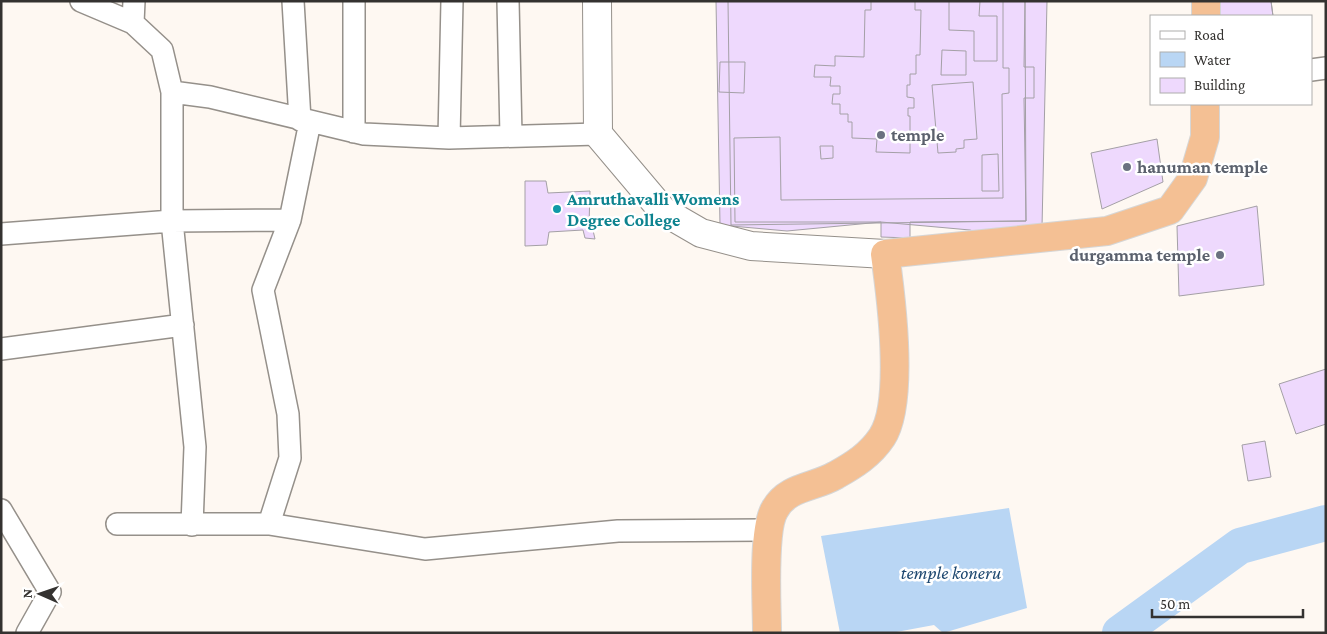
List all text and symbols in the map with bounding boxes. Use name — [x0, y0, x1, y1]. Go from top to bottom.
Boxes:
legend — [1150, 15, 1312, 105]
text: Road — [1194, 27, 1225, 43]
text: Water — [1194, 52, 1231, 68]
text: Building — [1194, 77, 1245, 94]
place label: temple — [891, 125, 944, 145]
marker: temple — [875, 129, 887, 141]
place label: hanuman temple — [1137, 157, 1268, 177]
marker: hanuman temple — [1121, 161, 1133, 173]
place label: Amruthavalli Womens Degree College — [566, 189, 739, 230]
marker: Amruthavalli Womens Degree College — [551, 203, 563, 215]
place label: durgamma temple — [1069, 245, 1210, 265]
marker: durgamma temple — [1214, 249, 1226, 261]
water label: temple koneru — [901, 562, 1002, 583]
north arrow — [15, 569, 65, 619]
scale bar — [1152, 586, 1303, 618]
text: N — [19, 588, 35, 599]
text: 50 m — [1160, 596, 1190, 612]

